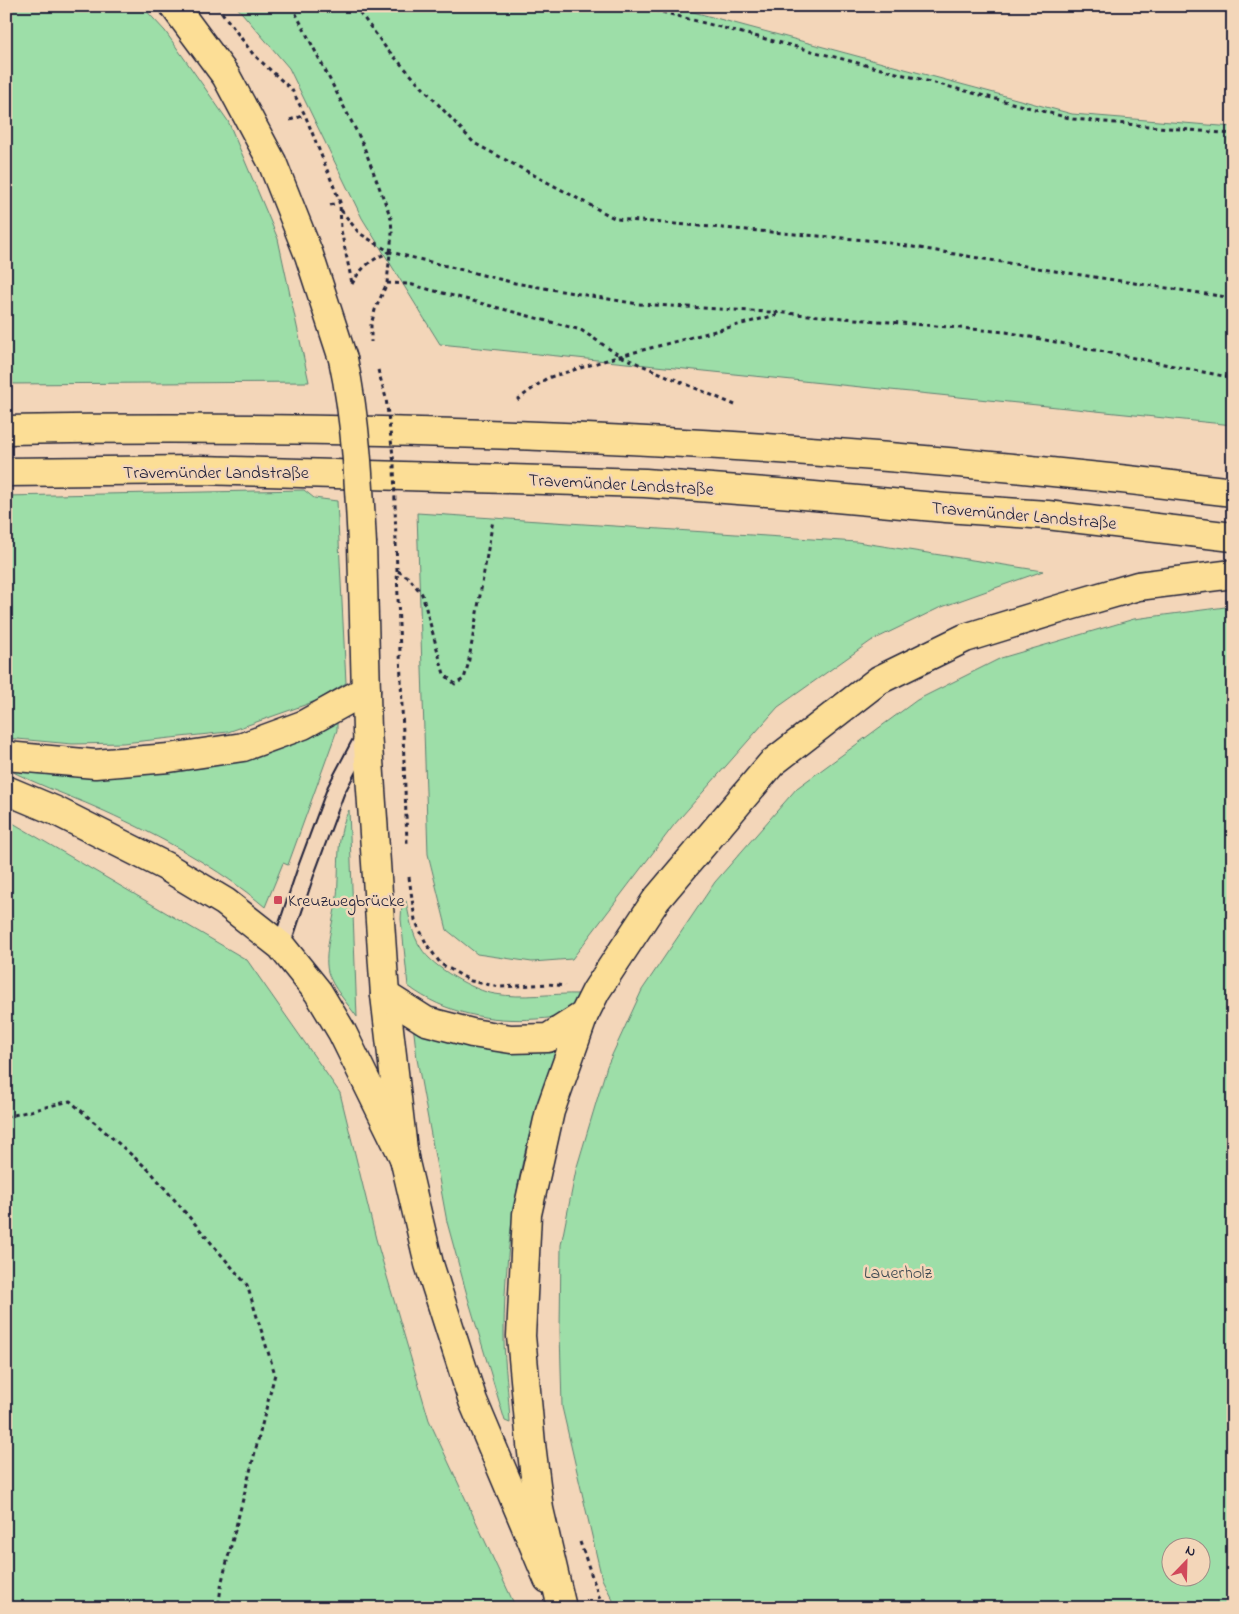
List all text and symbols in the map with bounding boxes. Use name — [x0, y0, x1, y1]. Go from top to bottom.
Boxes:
street label: Travemünder Landstraße — [123, 461, 310, 487]
street label: Travemünder Landstraße — [527, 468, 715, 504]
street label: Travemünder Landstraße — [930, 496, 1118, 538]
place label: Kreuzwegbrücke — [288, 889, 406, 916]
marker: Kreuzwegbrücke — [272, 894, 284, 906]
park label: Lauerholz — [864, 1261, 933, 1287]
north arrow — [1162, 1536, 1212, 1586]
text: N — [1182, 1540, 1199, 1563]

